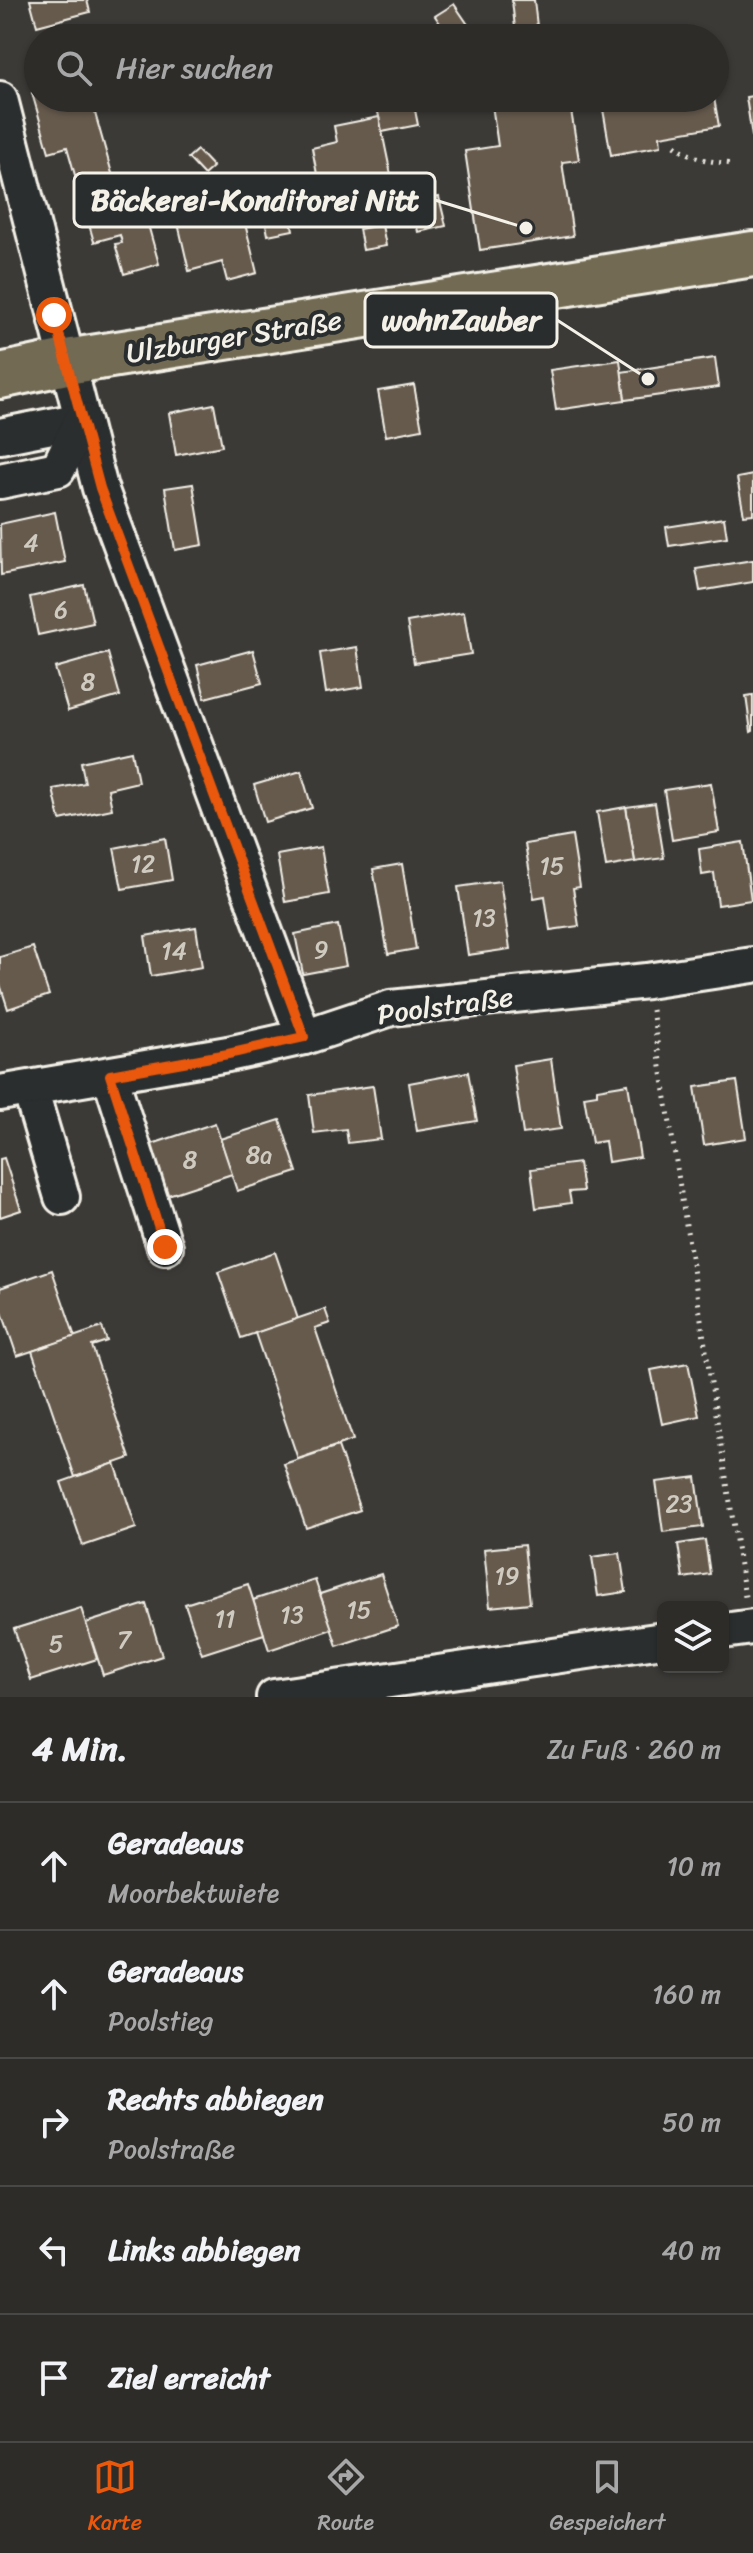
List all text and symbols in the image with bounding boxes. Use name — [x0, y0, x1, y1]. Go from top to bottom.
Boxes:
search box — [24, 24, 729, 112]
text: Hier suchen — [116, 41, 273, 95]
icon: search — [52, 46, 96, 90]
callout: Bäckerei-Konditorei Nitt — [74, 173, 435, 227]
text: Bäckerei-Konditorei Nitt — [91, 173, 419, 227]
callout: wohnZauber — [365, 293, 557, 347]
text: wohnZauber — [381, 293, 544, 347]
street label: Ulzburger Straße — [123, 295, 345, 378]
route start — [36, 297, 72, 333]
house number: 4 — [24, 522, 39, 564]
house number: 6 — [54, 589, 68, 631]
house number: 8 — [81, 661, 95, 703]
house number: 12 — [131, 843, 155, 885]
house number: 15 — [540, 845, 564, 887]
house number: 13 — [472, 897, 496, 939]
house number: 9 — [314, 929, 328, 971]
house number: 14 — [161, 930, 187, 972]
street label: Poolstraße — [374, 972, 516, 1039]
house number: 8a — [246, 1134, 272, 1176]
house number: 8 — [183, 1139, 197, 1181]
route end — [147, 1229, 183, 1265]
house number: 23 — [665, 1483, 693, 1525]
house number: 19 — [494, 1555, 520, 1597]
house number: 15 — [347, 1589, 371, 1631]
house number: 13 — [280, 1594, 304, 1636]
house number: 11 — [215, 1598, 235, 1640]
map controls — [657, 1601, 729, 1673]
button: layers — [657, 1601, 729, 1673]
house number: 7 — [117, 1619, 132, 1661]
house number: 5 — [49, 1623, 63, 1665]
text: 4 Min. — [32, 1719, 128, 1779]
text: Zu Fuß · 260 m — [547, 1726, 721, 1772]
text: Geradeaus — [108, 1816, 243, 1870]
text: 10 m — [667, 1843, 721, 1889]
icon: ahead — [32, 1844, 76, 1888]
text: Moorbektwiete — [108, 1870, 279, 1916]
text: Geradeaus — [108, 1944, 243, 1998]
text: 160 m — [652, 1971, 721, 2017]
icon: ahead — [32, 1972, 76, 2016]
text: Poolstieg — [108, 1998, 214, 2044]
text: Rechts abbiegen — [108, 2072, 324, 2126]
text: 50 m — [662, 2099, 721, 2145]
icon: right — [32, 2100, 76, 2144]
text: Poolstraße — [108, 2126, 235, 2172]
text: Links abbiegen — [108, 2223, 300, 2277]
text: 40 m — [662, 2227, 721, 2273]
icon: left — [32, 2228, 76, 2272]
text: Ziel erreicht — [108, 2351, 270, 2405]
icon: arrive — [32, 2356, 76, 2400]
tab: Karte — [88, 2455, 142, 2542]
tab: Route — [317, 2455, 374, 2542]
tab: Gespeichert — [549, 2455, 665, 2542]

